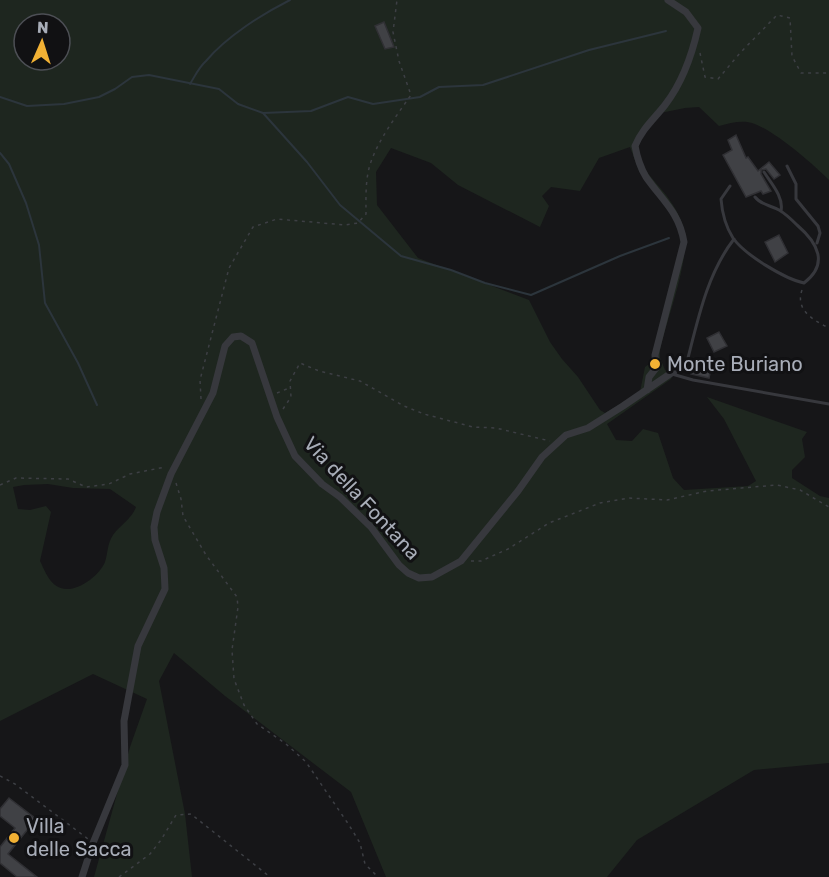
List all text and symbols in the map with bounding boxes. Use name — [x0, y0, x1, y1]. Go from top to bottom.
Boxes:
north arrow — [12, 12, 72, 72]
text: N — [37, 18, 49, 37]
place label: Monte Buriano — [667, 352, 803, 376]
marker: Monte Buriano — [648, 357, 662, 371]
street label: Via della Fontana — [299, 431, 425, 565]
place label: Villa delle Sacca — [26, 814, 132, 861]
marker: Villa delle Sacca — [7, 831, 21, 845]

